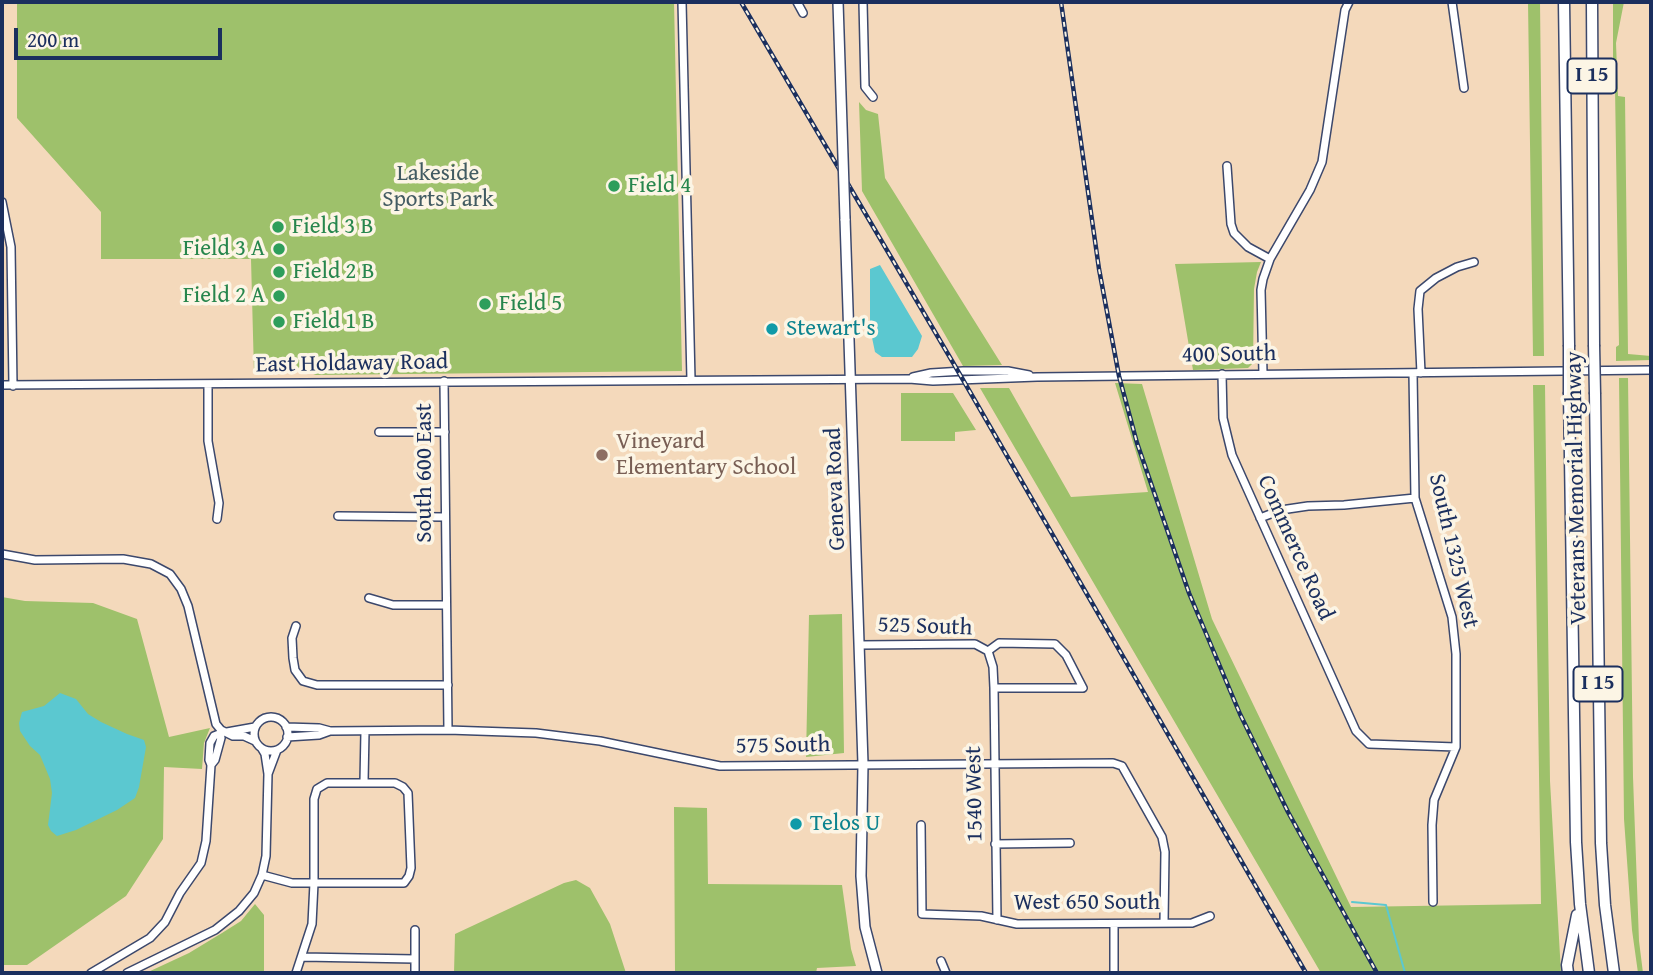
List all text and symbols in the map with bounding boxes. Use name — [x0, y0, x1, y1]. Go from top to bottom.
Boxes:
scale bar — [18, 14, 226, 58]
text: 200 m — [27, 24, 79, 55]
road number: I 15 — [1568, 58, 1616, 94]
park label: Lakeside Sports Park — [382, 160, 494, 214]
place label: Field 4 — [628, 172, 691, 200]
marker: Field 4 — [606, 178, 622, 194]
place label: Field 3 B — [292, 213, 373, 241]
marker: Field 3 B — [270, 219, 286, 235]
place label: Field 3 A — [183, 235, 265, 263]
marker: Field 3 A — [271, 241, 287, 257]
place label: Field 2 B — [293, 258, 374, 286]
marker: Field 2 B — [271, 264, 287, 280]
place label: Field 2 A — [183, 282, 265, 310]
marker: Field 2 A — [271, 288, 287, 304]
place label: Field 5 — [499, 290, 562, 318]
marker: Field 5 — [477, 296, 493, 312]
place label: Field 1 B — [293, 308, 374, 336]
marker: Field 1 B — [271, 314, 287, 330]
place label: Stewart's — [786, 315, 876, 343]
marker: Stewart's — [764, 321, 780, 337]
street label: 400 South — [1181, 340, 1277, 370]
street label: East Holdaway Road — [255, 349, 449, 379]
street label: Veterans Memorial Highway — [1561, 351, 1593, 625]
street label: South 600 East — [411, 403, 439, 543]
street label: Geneva Road — [820, 427, 852, 551]
place label: Vineyard Elementary School — [616, 428, 796, 482]
marker: Vineyard Elementary School — [594, 447, 610, 463]
street label: Commerce Road — [1251, 471, 1339, 625]
street label: South 1325 West — [1422, 471, 1484, 631]
street label: 525 South — [877, 612, 973, 642]
road number: I 15 — [1574, 666, 1622, 702]
street label: 575 South — [735, 731, 831, 761]
street label: 1540 West — [960, 746, 990, 842]
place label: Telos U — [810, 810, 880, 838]
marker: Telos U — [788, 816, 804, 832]
street label: West 650 South — [1014, 889, 1160, 917]

